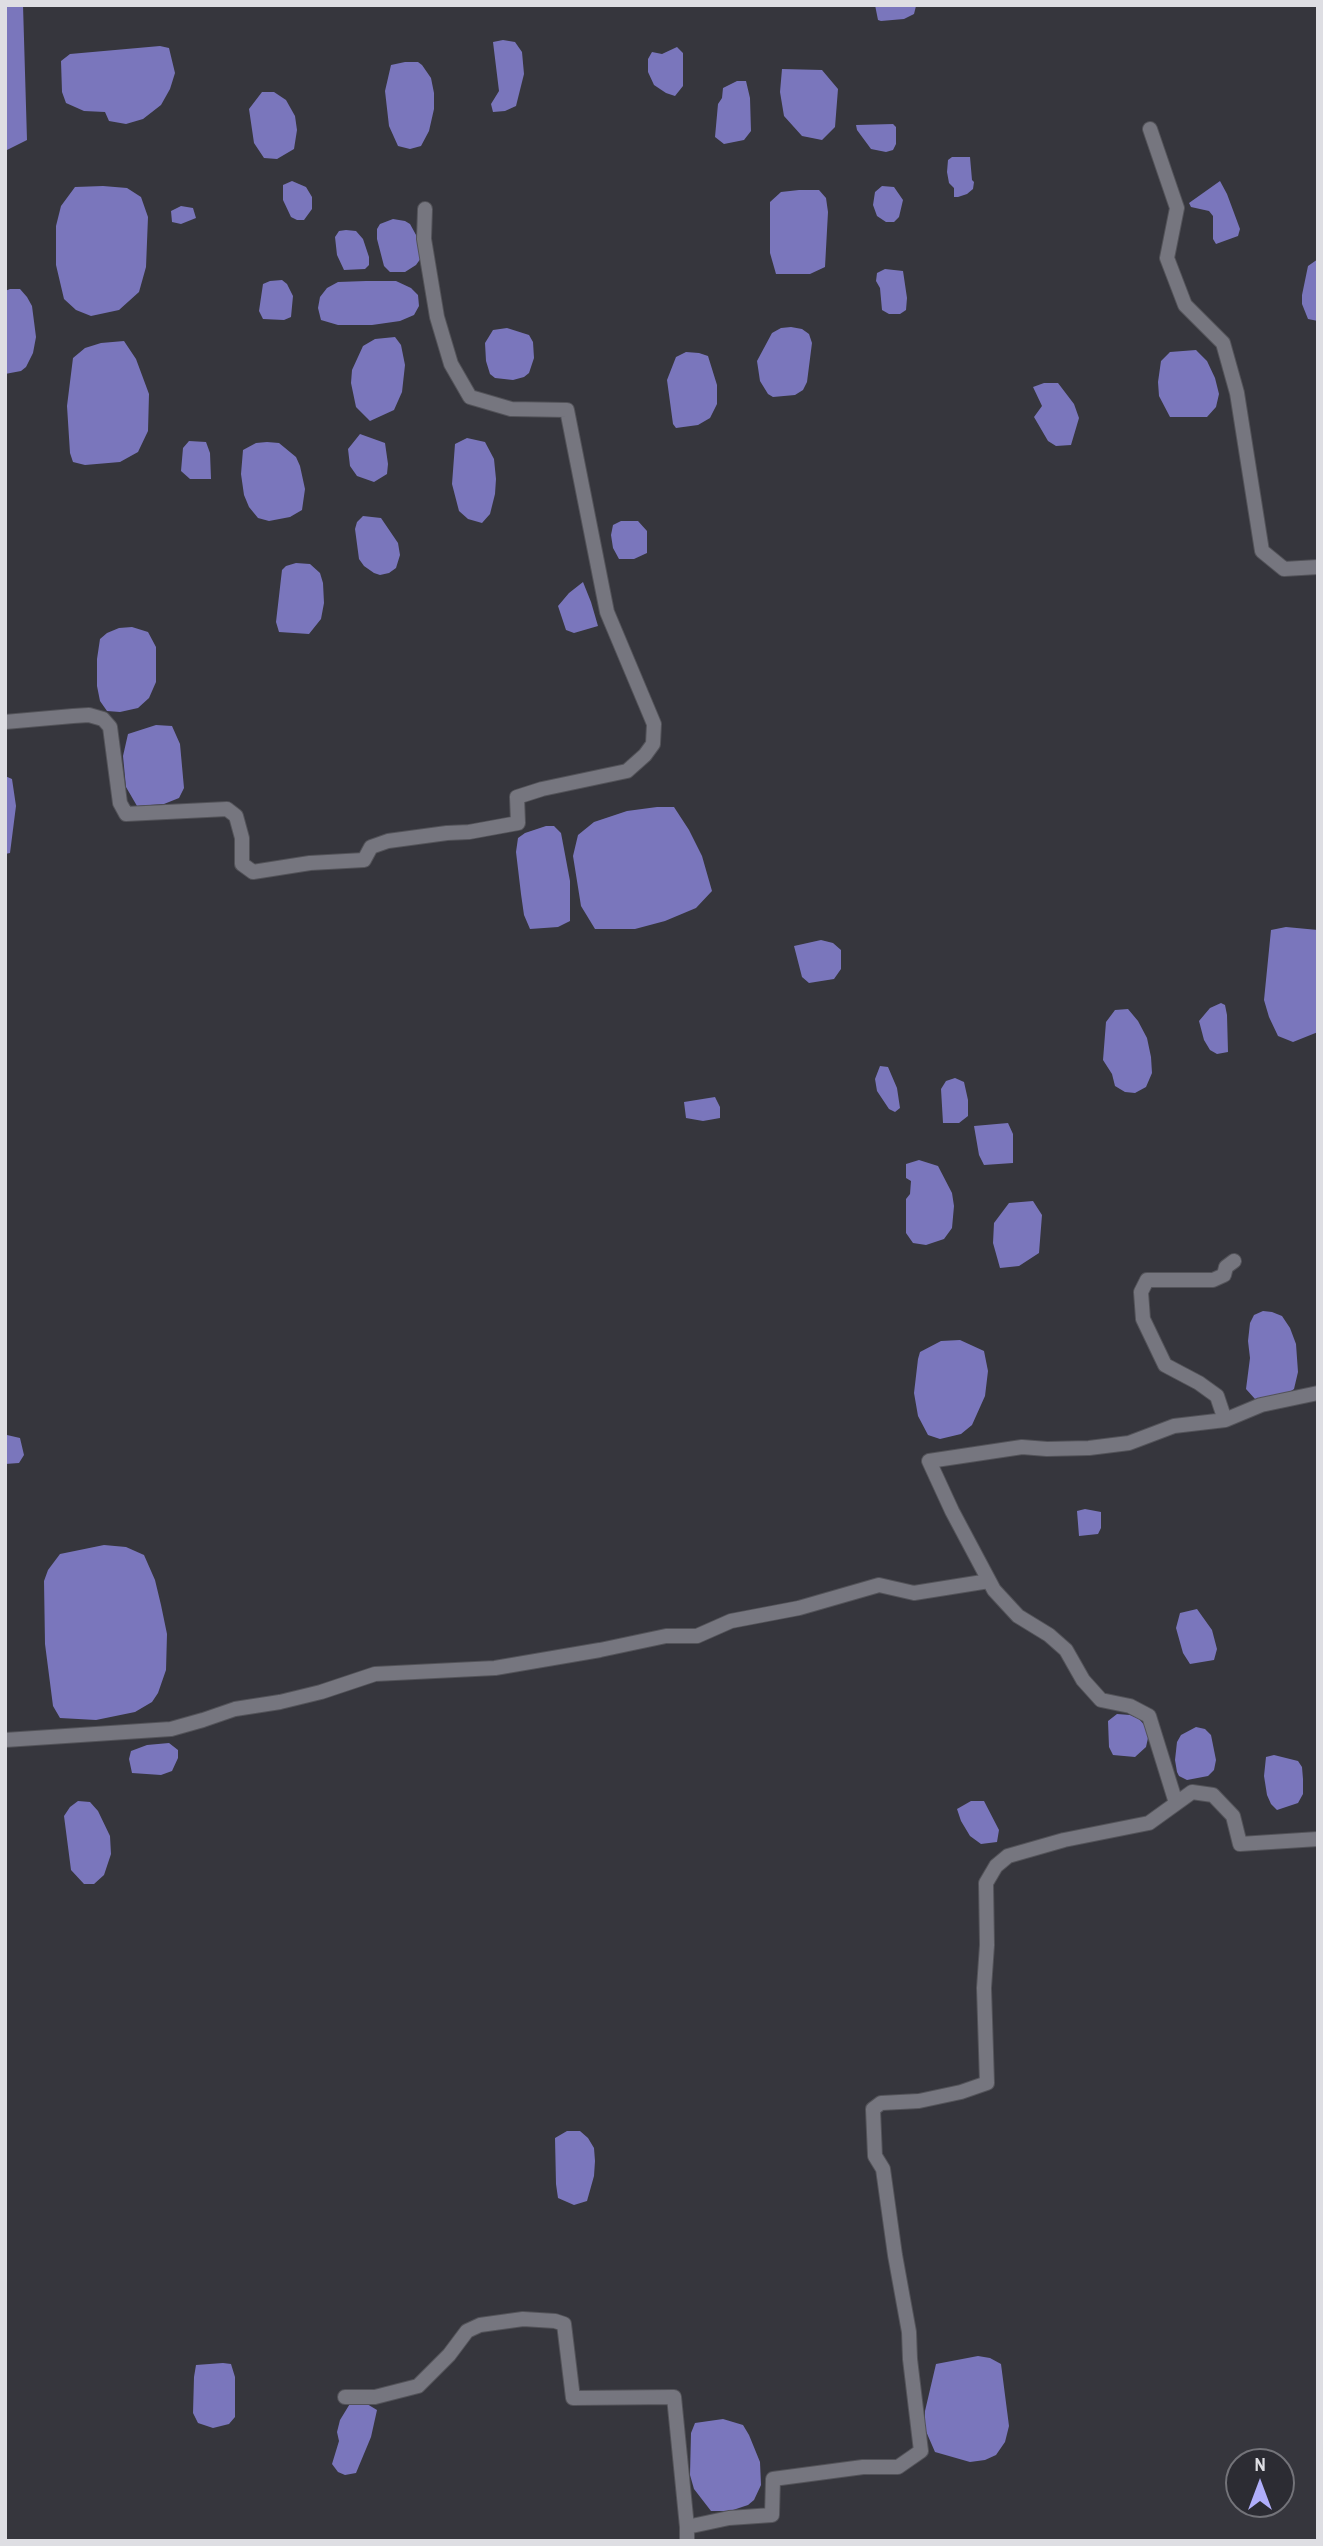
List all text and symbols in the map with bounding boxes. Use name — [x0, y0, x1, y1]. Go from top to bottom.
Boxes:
north arrow — [1225, 2448, 1295, 2518]
text: N — [1254, 2451, 1266, 2477]

